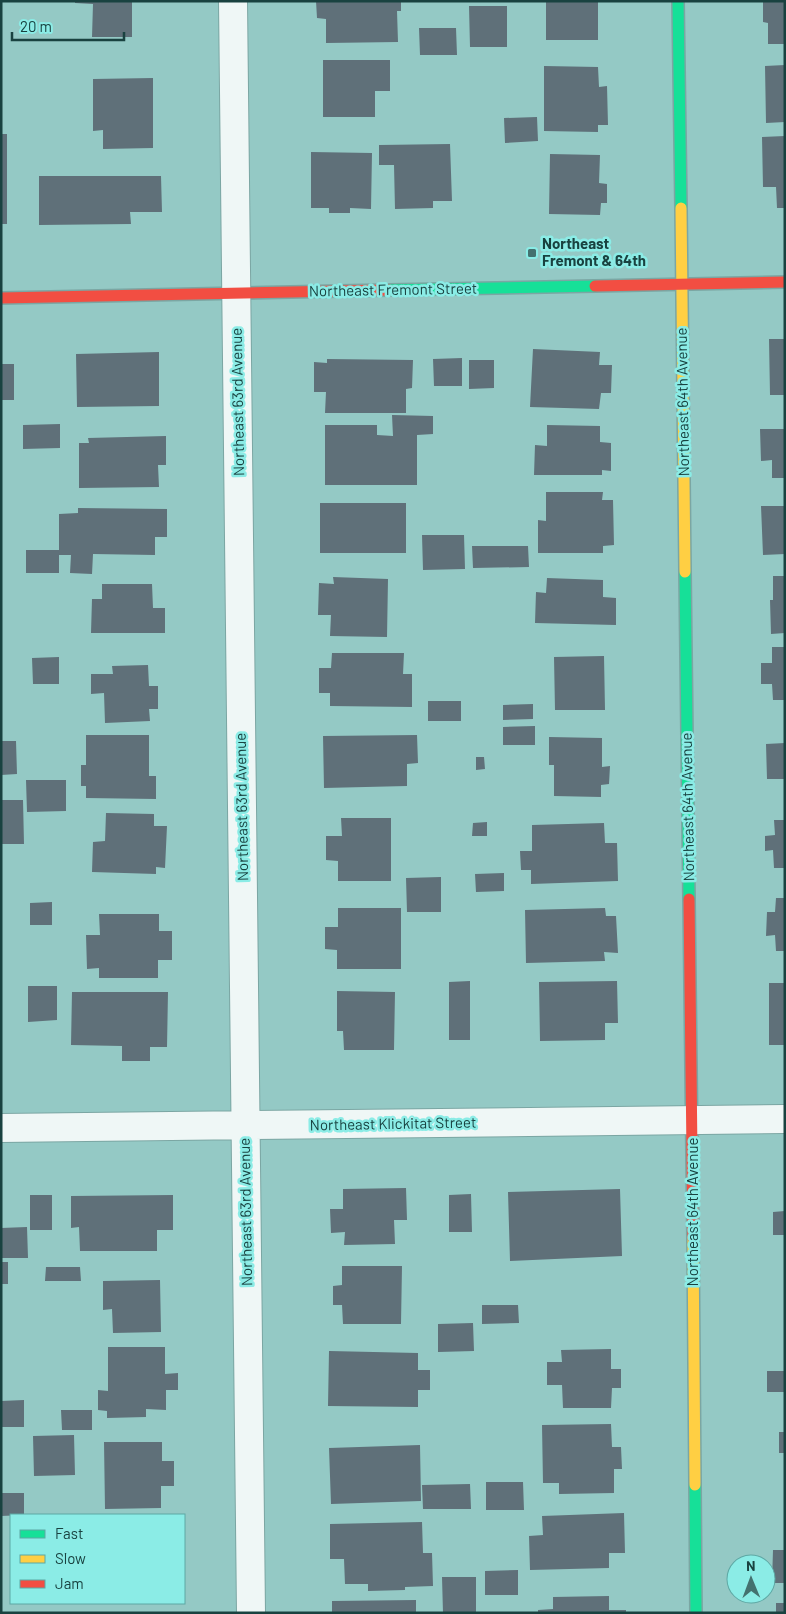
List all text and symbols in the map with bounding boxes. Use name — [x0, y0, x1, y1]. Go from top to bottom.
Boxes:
scale bar — [12, 10, 125, 42]
text: 20 m — [20, 17, 52, 35]
place label: Northeast Fremont & 64th — [542, 234, 646, 269]
marker: Northeast Fremont & 64th — [526, 247, 538, 259]
street label: Northeast Fremont Street — [309, 279, 477, 299]
street label: Northeast 64th Avenue — [672, 327, 692, 477]
street label: Northeast 63rd Avenue — [227, 328, 247, 476]
street label: Northeast 64th Avenue — [677, 732, 697, 882]
street label: Northeast 63rd Avenue — [231, 733, 251, 881]
street label: Northeast Klickitat Street — [309, 1113, 476, 1133]
street label: Northeast 63rd Avenue — [235, 1138, 255, 1286]
street label: Northeast 64th Avenue — [683, 1138, 701, 1286]
legend — [10, 1514, 185, 1604]
text: Fast — [55, 1524, 83, 1542]
text: Slow — [55, 1549, 86, 1567]
north arrow — [726, 1554, 776, 1604]
text: N — [746, 1557, 756, 1574]
text: Jam — [55, 1574, 84, 1592]

